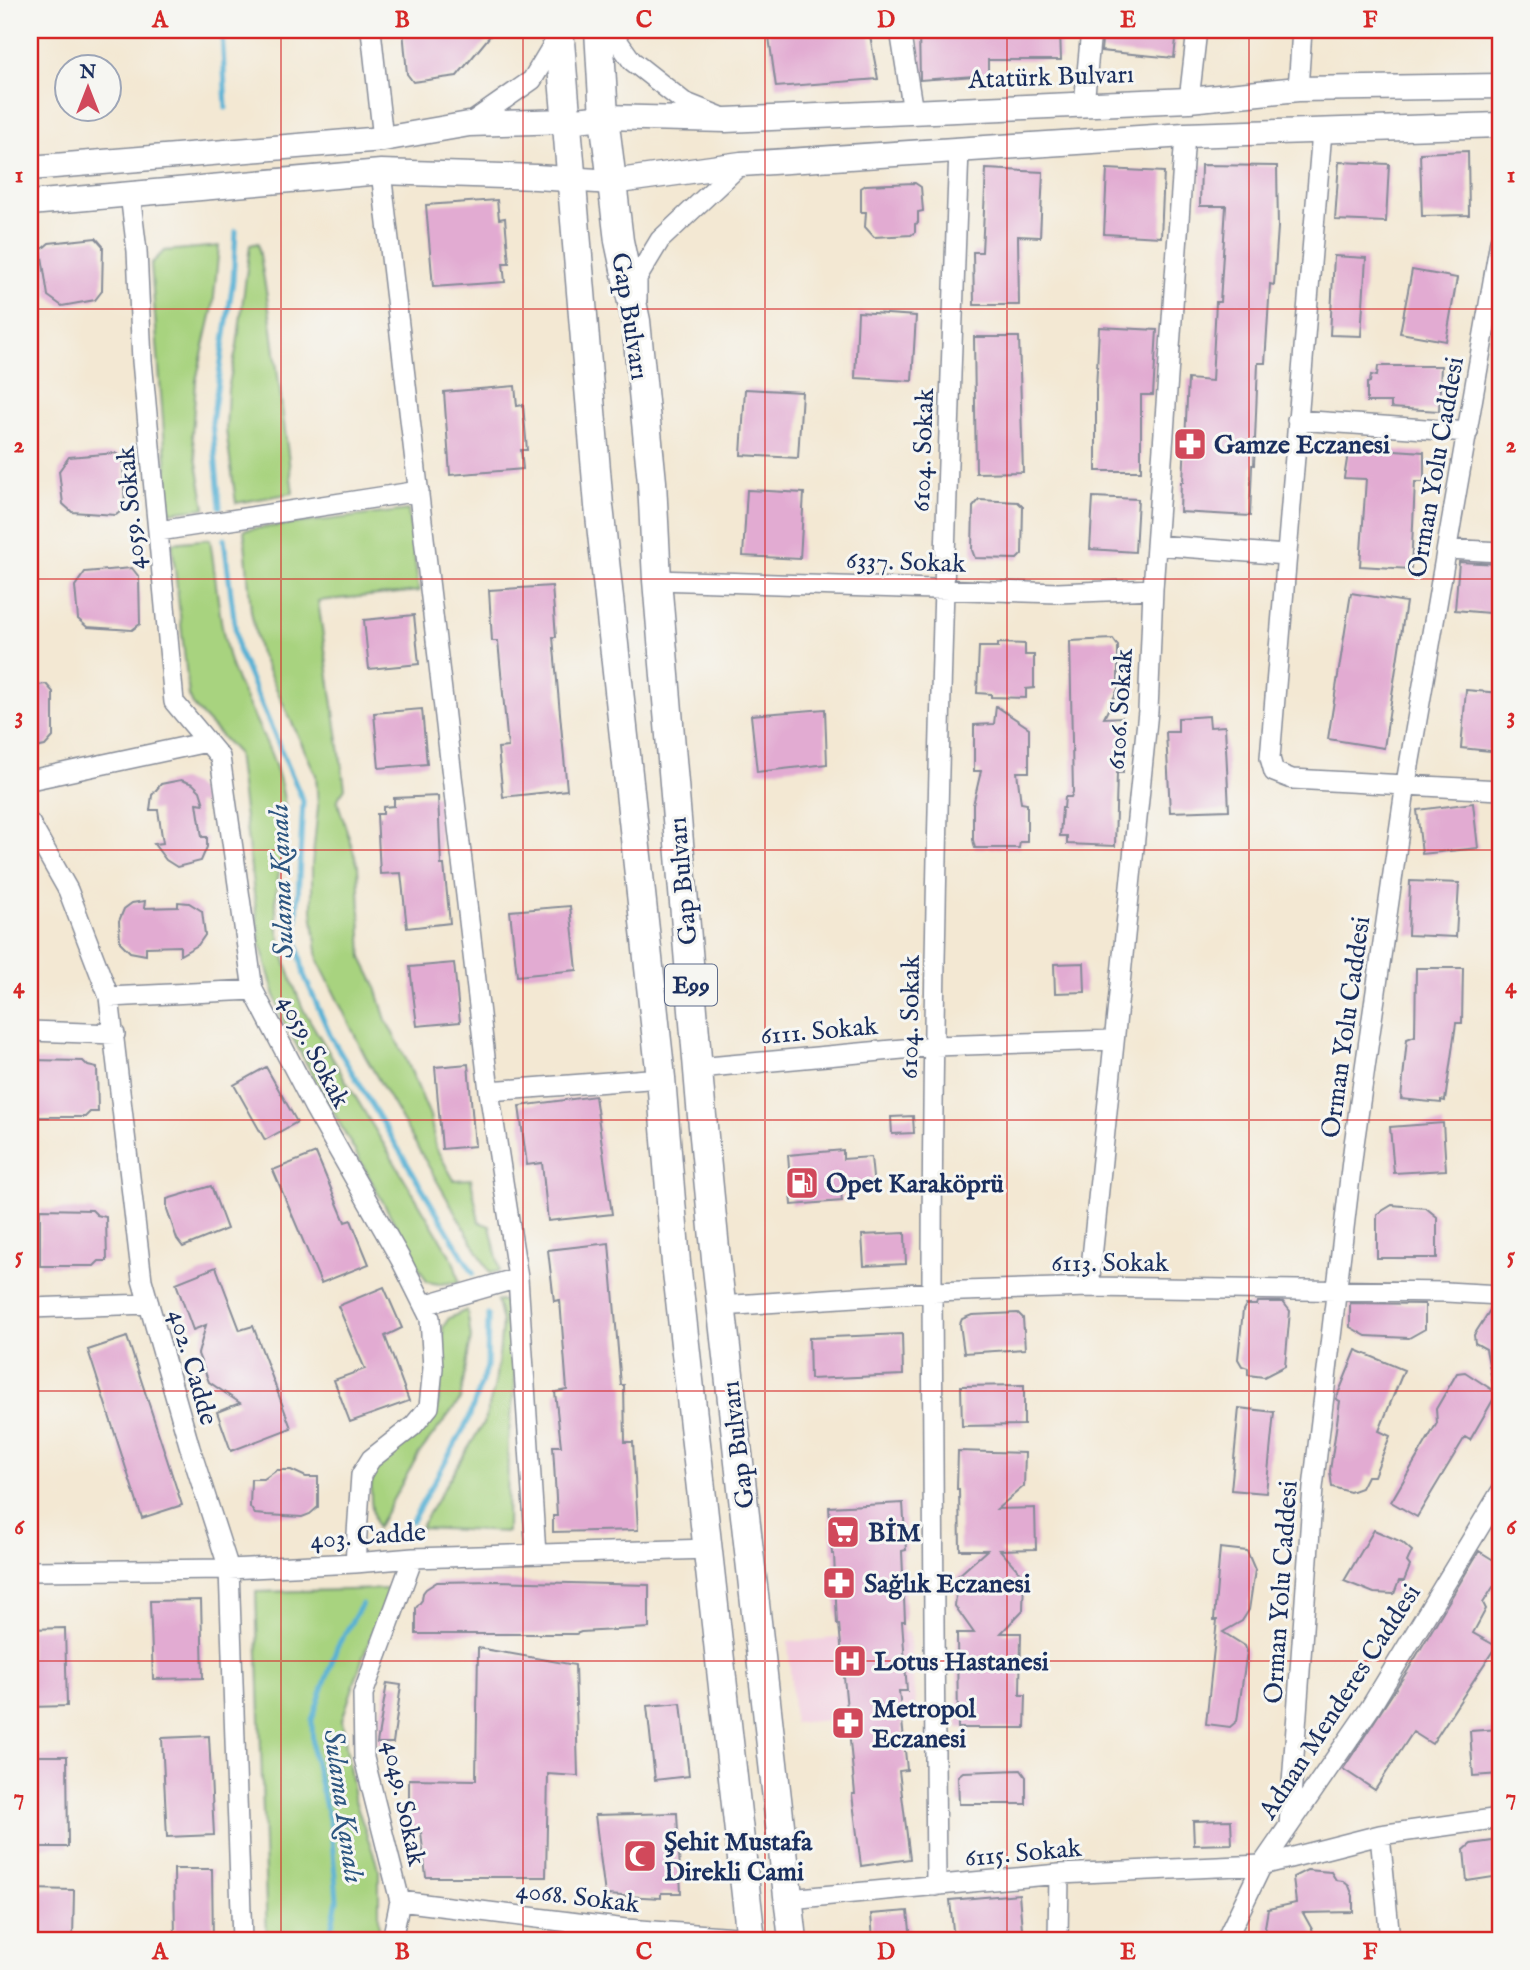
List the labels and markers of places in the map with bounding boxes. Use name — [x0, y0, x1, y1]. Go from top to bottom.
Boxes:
pharmacy icon: Gamze Eczanesi — [1171, 425, 1209, 463]
place label: Gamze Eczanesi — [1214, 429, 1390, 462]
fuel station icon: Opet Karaköprü — [783, 1164, 821, 1202]
place label: Opet Karaköprü — [826, 1168, 1004, 1201]
supermarket icon: BİM — [824, 1513, 862, 1551]
place label: BİM — [868, 1517, 921, 1550]
pharmacy icon: Sağlık Eczanesi — [820, 1564, 858, 1602]
place label: Sağlık Eczanesi — [864, 1568, 1031, 1601]
hospital icon: Lotus Hastanesi — [831, 1642, 869, 1680]
place label: Lotus Hastanesi — [874, 1646, 1049, 1679]
place label: Metropol Eczanesi — [872, 1693, 977, 1756]
pharmacy icon: Metropol Eczanesi — [829, 1704, 867, 1742]
place label: Şehit Mustafa Direkli Cami — [664, 1826, 813, 1889]
mosque icon: Şehit Mustafa Direkli Cami — [621, 1837, 659, 1875]

